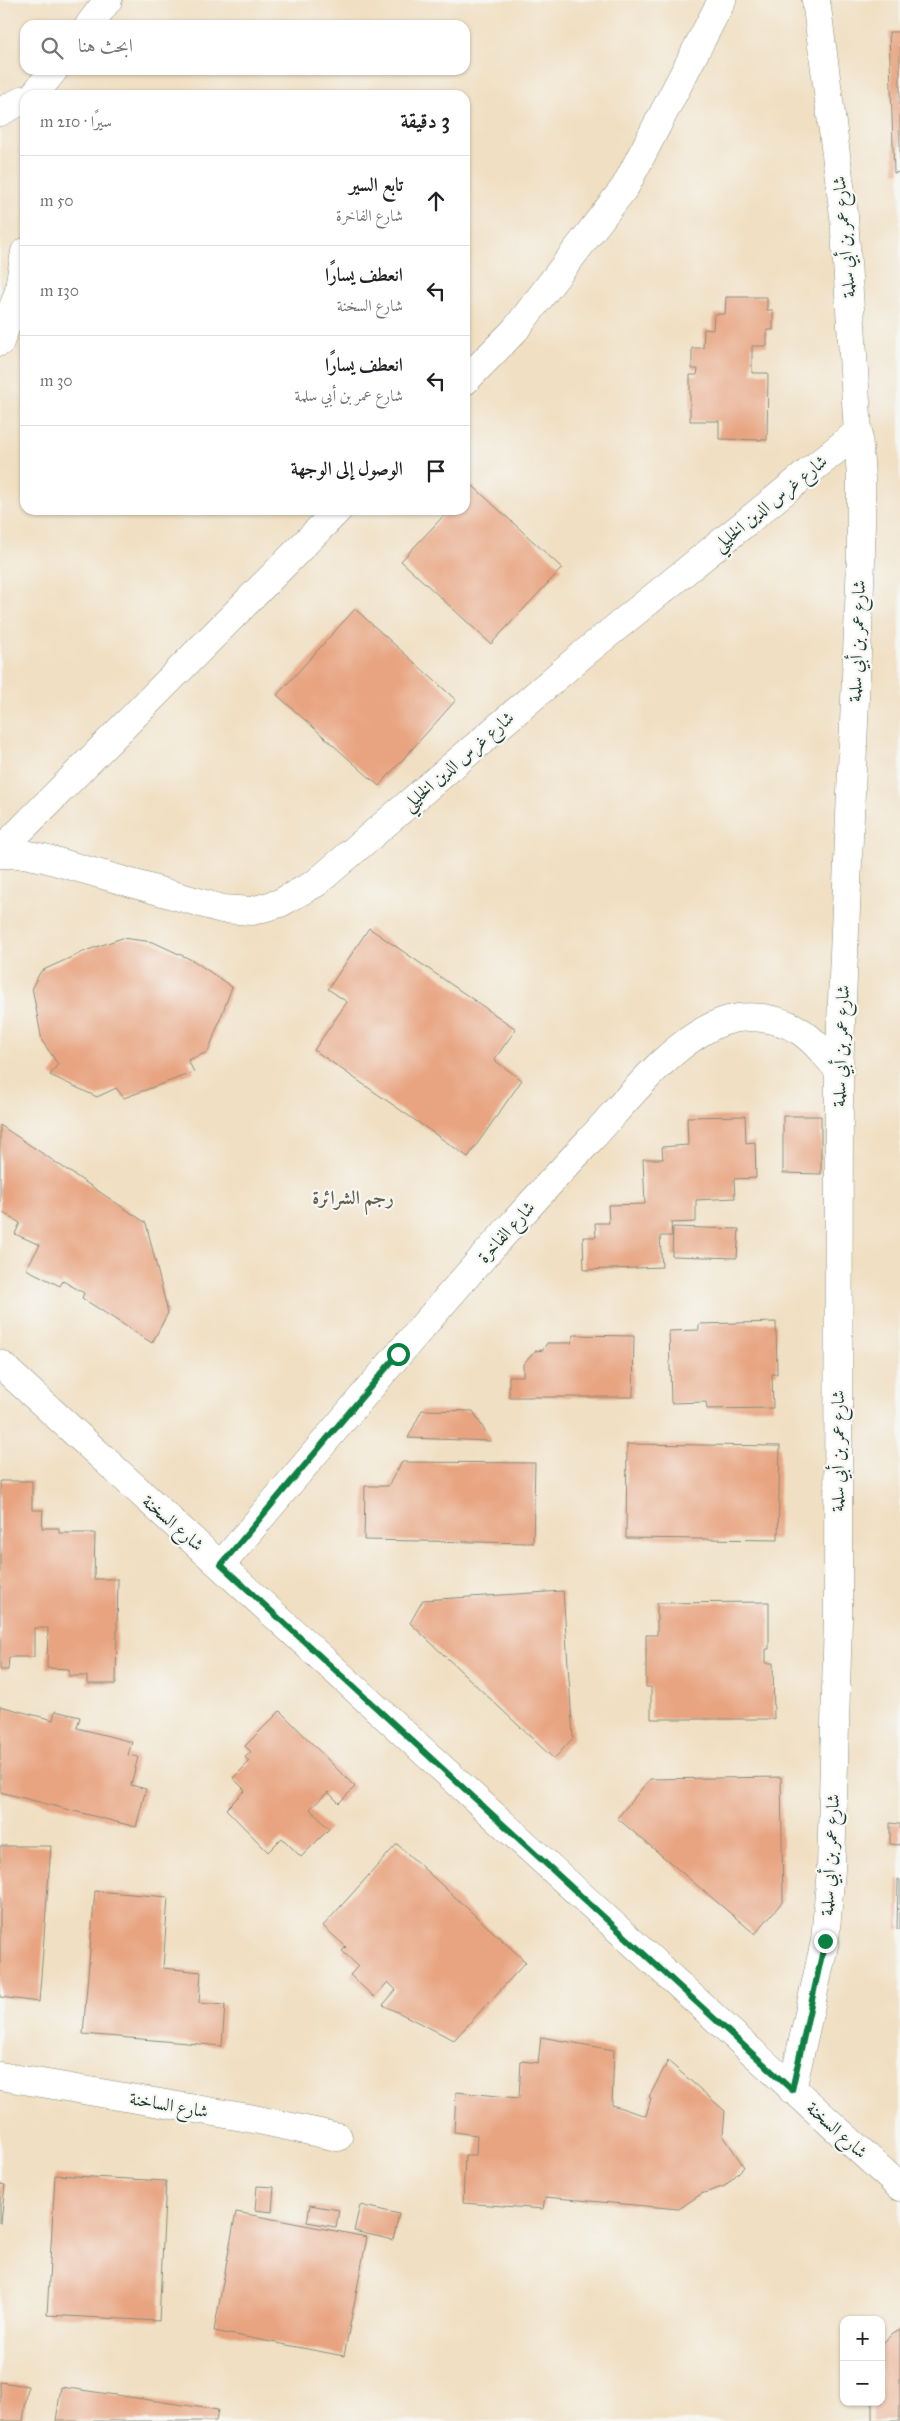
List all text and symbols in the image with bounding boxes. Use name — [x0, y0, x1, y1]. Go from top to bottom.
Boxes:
search box — [20, 20, 470, 75]
icon: search — [38, 34, 66, 62]
text: ابحث هنا — [78, 34, 133, 57]
text: 3 دقيقة — [400, 108, 450, 134]
text: سيرًا · 210 m — [40, 112, 112, 131]
text: تابع السير — [349, 173, 403, 196]
street label: شارع عمر بن أبي سلمة — [826, 175, 864, 299]
icon: ahead — [422, 187, 450, 215]
text: 50 m — [40, 191, 74, 210]
text: شارع الفاخرة — [336, 206, 403, 225]
text: انعطف يسارًا — [325, 263, 403, 286]
icon: left — [422, 277, 450, 305]
text: 130 m — [40, 281, 79, 300]
text: شارع السخنة — [337, 296, 403, 315]
text: انعطف يسارًا — [325, 353, 403, 376]
icon: left — [422, 367, 450, 395]
text: 30 m — [40, 371, 73, 390]
text: شارع عمر بن أبي سلمة — [295, 386, 403, 405]
street label: شارع غرس الدين الخليلي — [708, 450, 835, 561]
text: الوصول إلى الوجهة — [291, 457, 403, 480]
icon: arrive — [422, 457, 450, 485]
street label: شارع عمر بن أبي سلمة — [842, 580, 874, 702]
street label: شارع غرس الدين الخليلي — [398, 706, 522, 820]
street label: شارع عمر بن أبي سلمة — [826, 985, 858, 1107]
district label: رجم الشرائرة — [312, 1186, 394, 1215]
street label: شارع الفاخرة — [473, 1197, 542, 1270]
route start — [387, 1343, 410, 1366]
street label: شارع عمر بن أبي سلمة — [825, 1390, 853, 1512]
street label: شارع السخنة — [135, 1490, 208, 1559]
street label: شارع عمر بن أبي سلمة — [814, 1793, 848, 1917]
route end — [814, 1930, 837, 1953]
street label: شارع الساخنة — [127, 2087, 210, 2127]
street label: شارع السخنة — [799, 2097, 872, 2166]
map controls — [840, 2316, 885, 2406]
button: + — [840, 2316, 885, 2361]
button: − — [840, 2361, 885, 2406]

